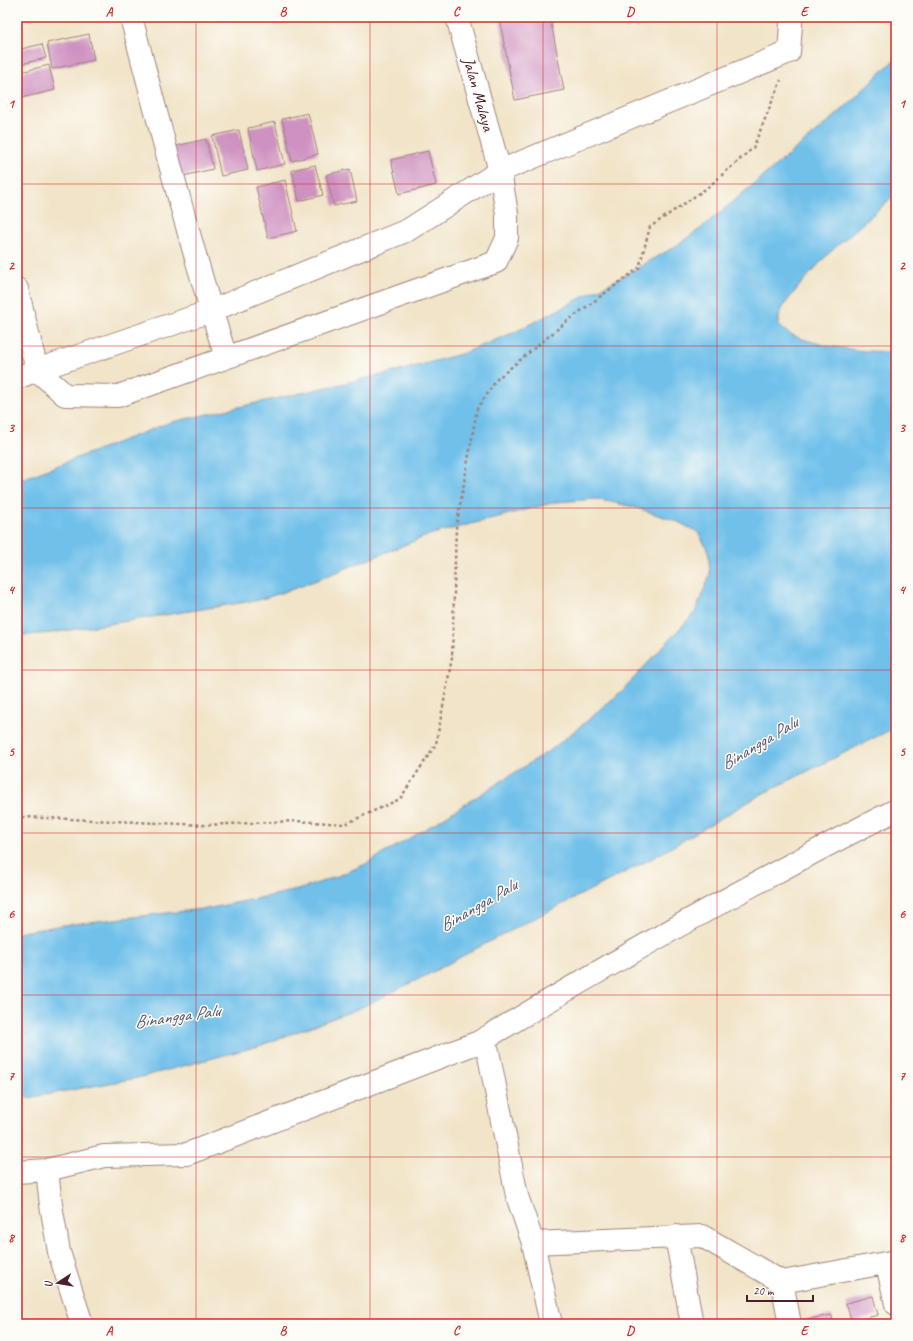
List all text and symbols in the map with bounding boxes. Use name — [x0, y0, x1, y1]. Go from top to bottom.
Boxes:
text: A — [106, 4, 114, 20]
text: B — [280, 4, 288, 20]
text: C — [453, 4, 461, 20]
text: D — [626, 4, 635, 20]
text: E — [801, 4, 810, 20]
street label: Jalan Malaya — [458, 54, 499, 135]
text: 1 — [8, 96, 16, 112]
text: 1 — [899, 96, 907, 112]
text: 2 — [8, 258, 15, 274]
text: 2 — [899, 258, 906, 274]
text: 3 — [8, 420, 15, 436]
text: 3 — [899, 420, 906, 436]
text: 4 — [8, 582, 16, 598]
text: 4 — [899, 582, 907, 598]
water label: Binangga Palu — [716, 710, 804, 775]
text: 5 — [8, 744, 15, 760]
text: 5 — [899, 744, 906, 760]
water label: Binangga Palu — [435, 872, 524, 936]
text: 6 — [8, 906, 15, 922]
text: 6 — [899, 906, 906, 922]
water label: Binangga Palu — [133, 999, 224, 1033]
text: 7 — [8, 1068, 15, 1084]
text: 7 — [899, 1068, 906, 1084]
text: 8 — [8, 1230, 16, 1246]
text: 8 — [899, 1230, 907, 1246]
north arrow — [38, 1263, 78, 1303]
scale bar — [747, 1277, 813, 1303]
text: U — [40, 1278, 56, 1289]
text: 20 m — [753, 1283, 775, 1299]
text: A — [106, 1323, 114, 1339]
text: B — [280, 1323, 288, 1339]
text: C — [453, 1323, 461, 1339]
text: D — [626, 1323, 635, 1339]
text: E — [801, 1323, 810, 1339]

